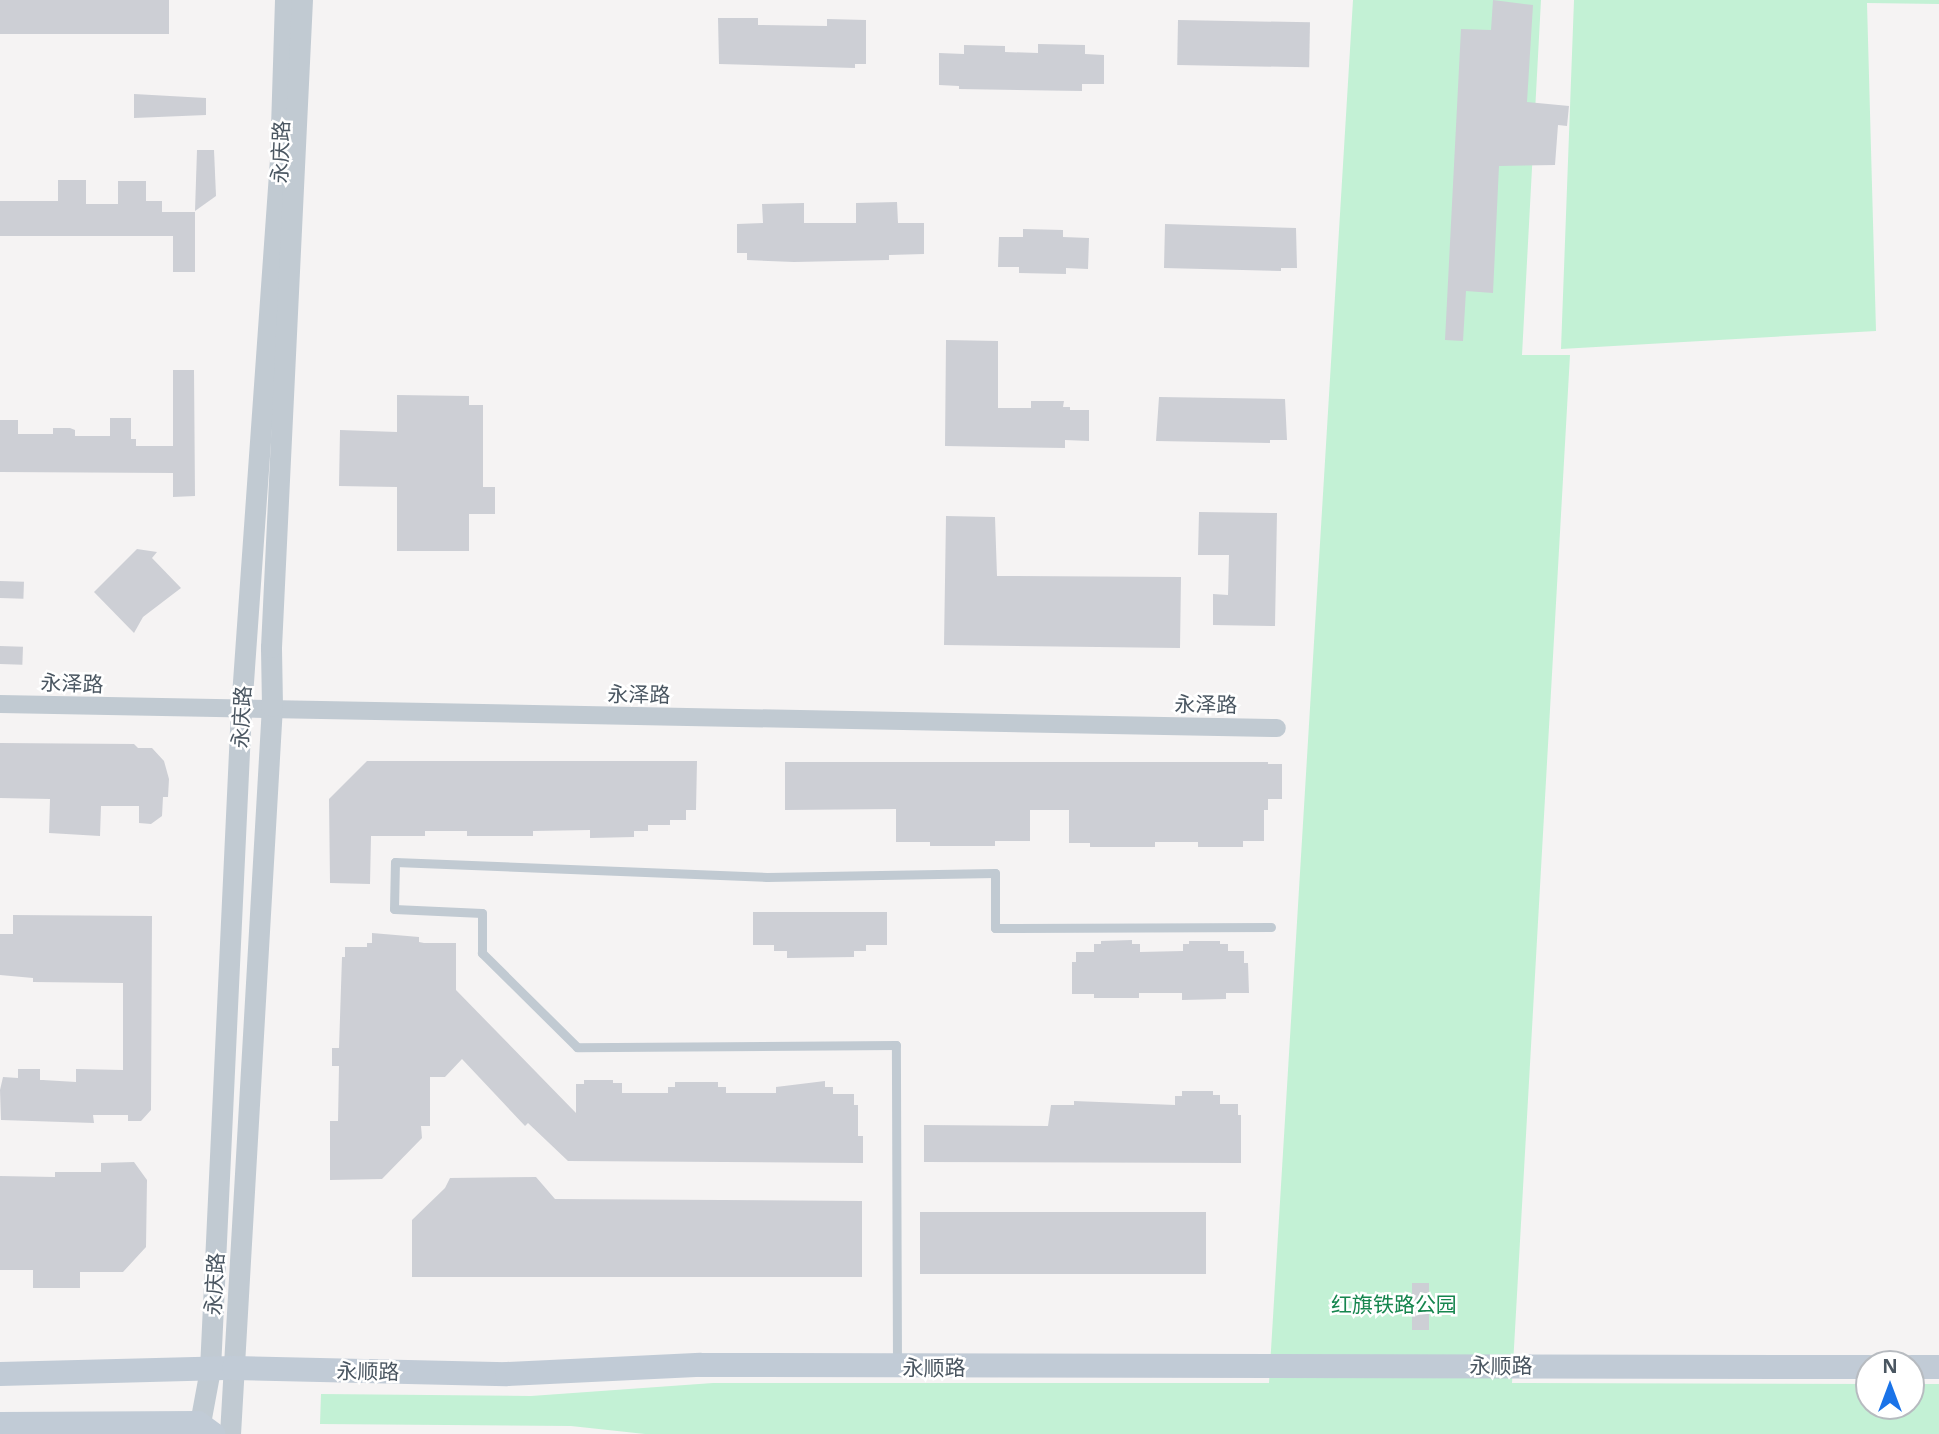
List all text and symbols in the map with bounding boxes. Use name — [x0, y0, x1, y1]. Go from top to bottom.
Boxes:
street label: 永庆路 — [266, 120, 294, 184]
street label: 永泽路 — [40, 669, 104, 697]
street label: 永泽路 — [607, 681, 671, 707]
street label: 永庆路 — [227, 685, 255, 749]
street label: 永泽路 — [1174, 691, 1238, 717]
street label: 永庆路 — [200, 1252, 228, 1316]
park label: 红旗铁路公园 — [1331, 1291, 1457, 1317]
north arrow — [1855, 1350, 1925, 1420]
street label: 永顺路 — [1470, 1352, 1532, 1378]
text: N — [1882, 1353, 1898, 1379]
street label: 永顺路 — [903, 1354, 965, 1380]
street label: 永顺路 — [336, 1358, 400, 1384]

